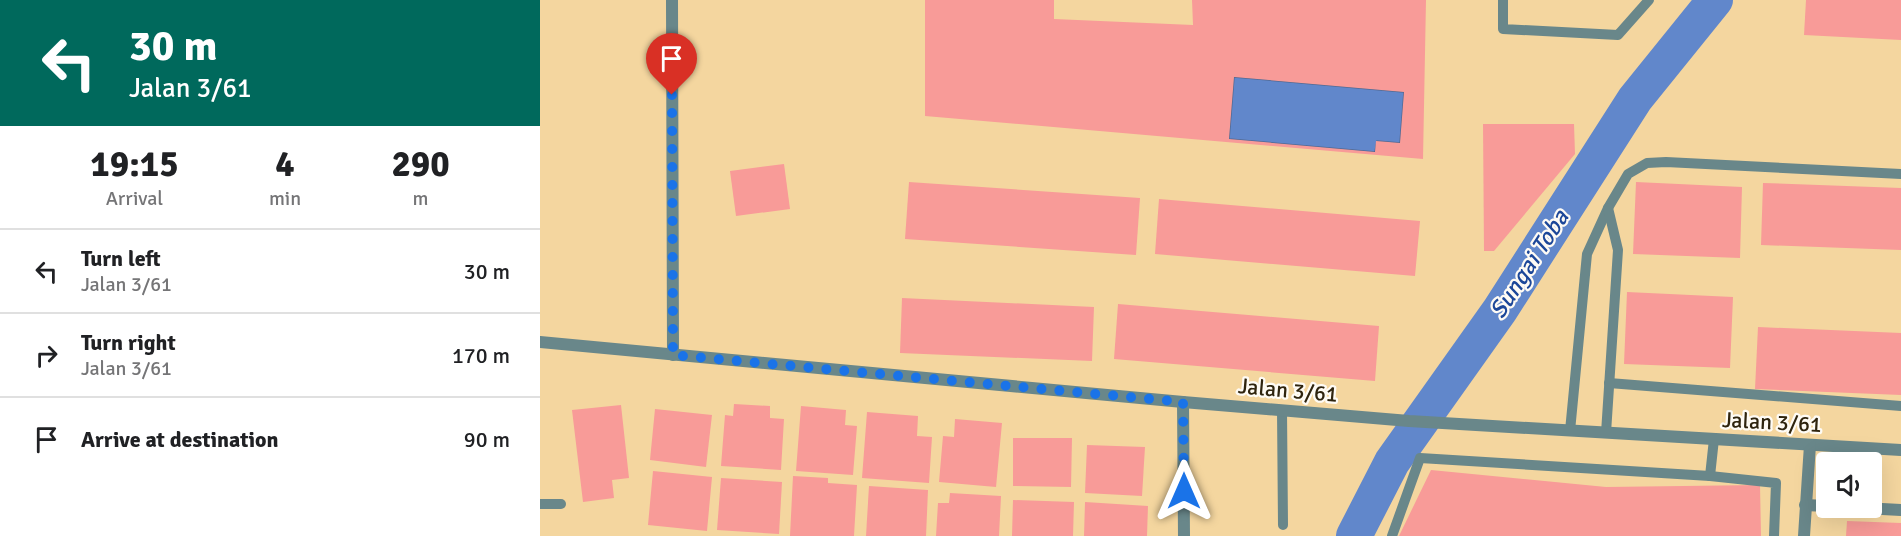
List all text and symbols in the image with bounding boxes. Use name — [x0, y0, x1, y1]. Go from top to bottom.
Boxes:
text: 30 m — [129, 21, 218, 72]
icon: left — [30, 24, 108, 102]
pin — [646, 33, 697, 95]
icon: arrive — [655, 42, 688, 75]
text: Jalan 3/61 — [129, 72, 252, 105]
text: 19:15 — [90, 142, 179, 187]
text: 4 — [275, 142, 295, 187]
text: 290 — [391, 142, 450, 187]
text: Arrival — [106, 186, 163, 211]
text: min — [269, 186, 301, 211]
text: m — [413, 186, 429, 211]
water label: Sungai Toba — [1483, 203, 1576, 324]
text: Turn left — [81, 245, 161, 272]
icon: left — [30, 255, 63, 288]
text: 30 m — [464, 258, 510, 285]
text: Jalan 3/61 — [81, 272, 172, 297]
text: Turn right — [81, 329, 176, 356]
icon: right — [30, 339, 63, 372]
text: 170 m — [452, 342, 510, 369]
text: Jalan 3/61 — [81, 356, 172, 381]
street label: Jalan 3/61 — [1237, 372, 1339, 408]
street label: Jalan 3/61 — [1721, 406, 1823, 438]
icon: arrive — [30, 423, 63, 456]
text: Arrive at destination — [81, 426, 278, 453]
text: 90 m — [464, 426, 510, 453]
map controls — [1816, 452, 1882, 518]
button: sound — [1816, 452, 1882, 518]
position arrow — [1152, 459, 1216, 523]

